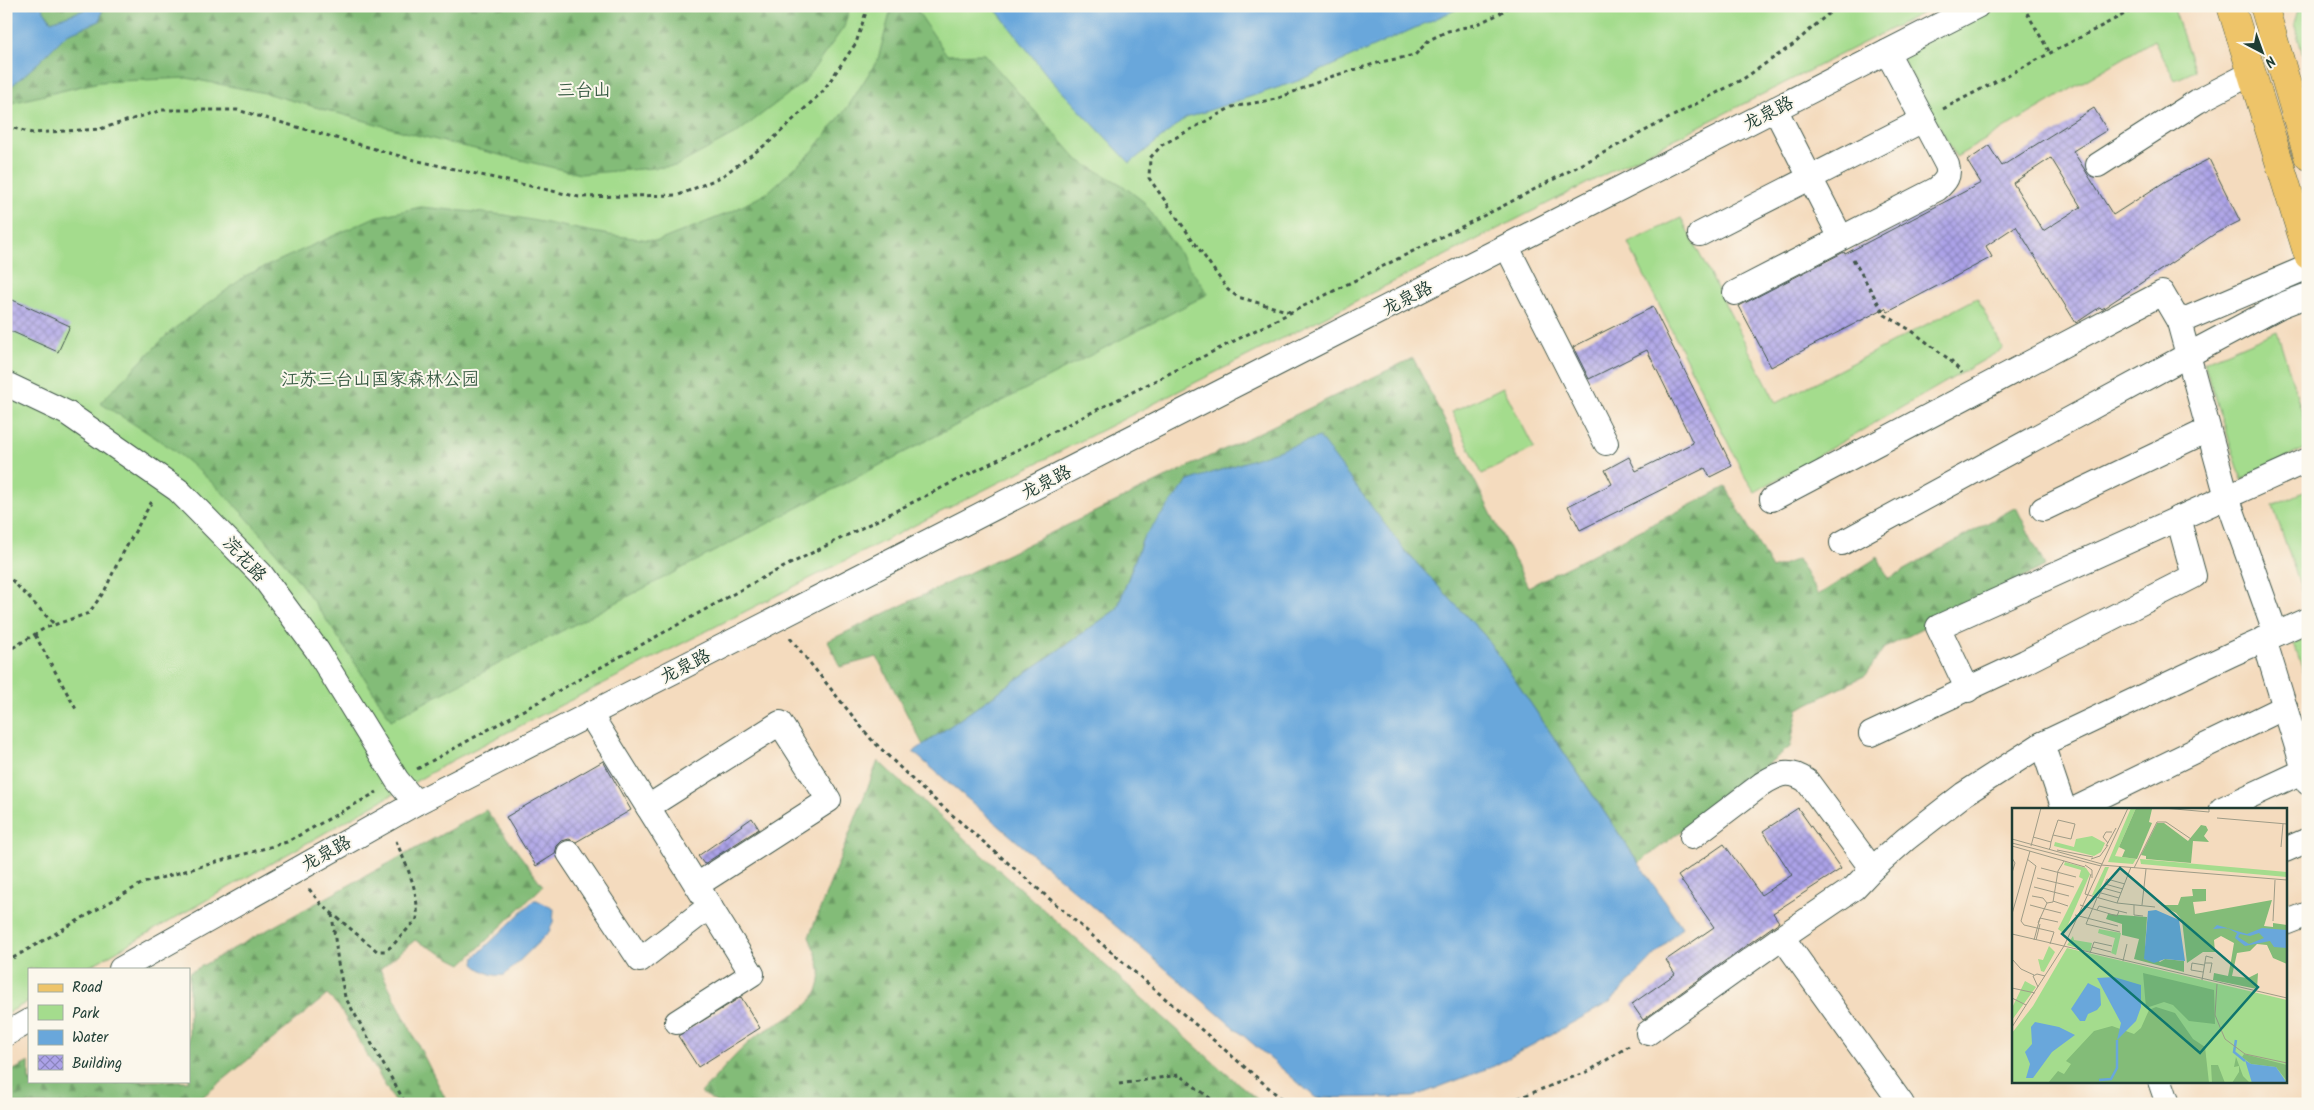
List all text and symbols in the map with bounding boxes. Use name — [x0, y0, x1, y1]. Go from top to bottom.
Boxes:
north arrow — [2236, 28, 2286, 78]
text: N — [2259, 50, 2280, 72]
park label: 三台山 — [557, 77, 611, 106]
street label: 龙泉路 — [1738, 89, 1799, 140]
street label: 龙泉路 — [1377, 274, 1438, 325]
park label: 江苏三台山国家森林公园 — [281, 366, 479, 395]
street label: 龙泉路 — [1016, 458, 1077, 509]
street label: 浣花路 — [215, 530, 273, 590]
street label: 龙泉路 — [655, 642, 716, 693]
inset map — [2012, 808, 2286, 1082]
street label: 龙泉路 — [296, 829, 357, 880]
legend — [28, 968, 190, 1082]
text: Road — [72, 976, 103, 1000]
text: Park — [72, 1002, 100, 1026]
text: Water — [72, 1026, 109, 1050]
text: Building — [72, 1052, 122, 1076]

